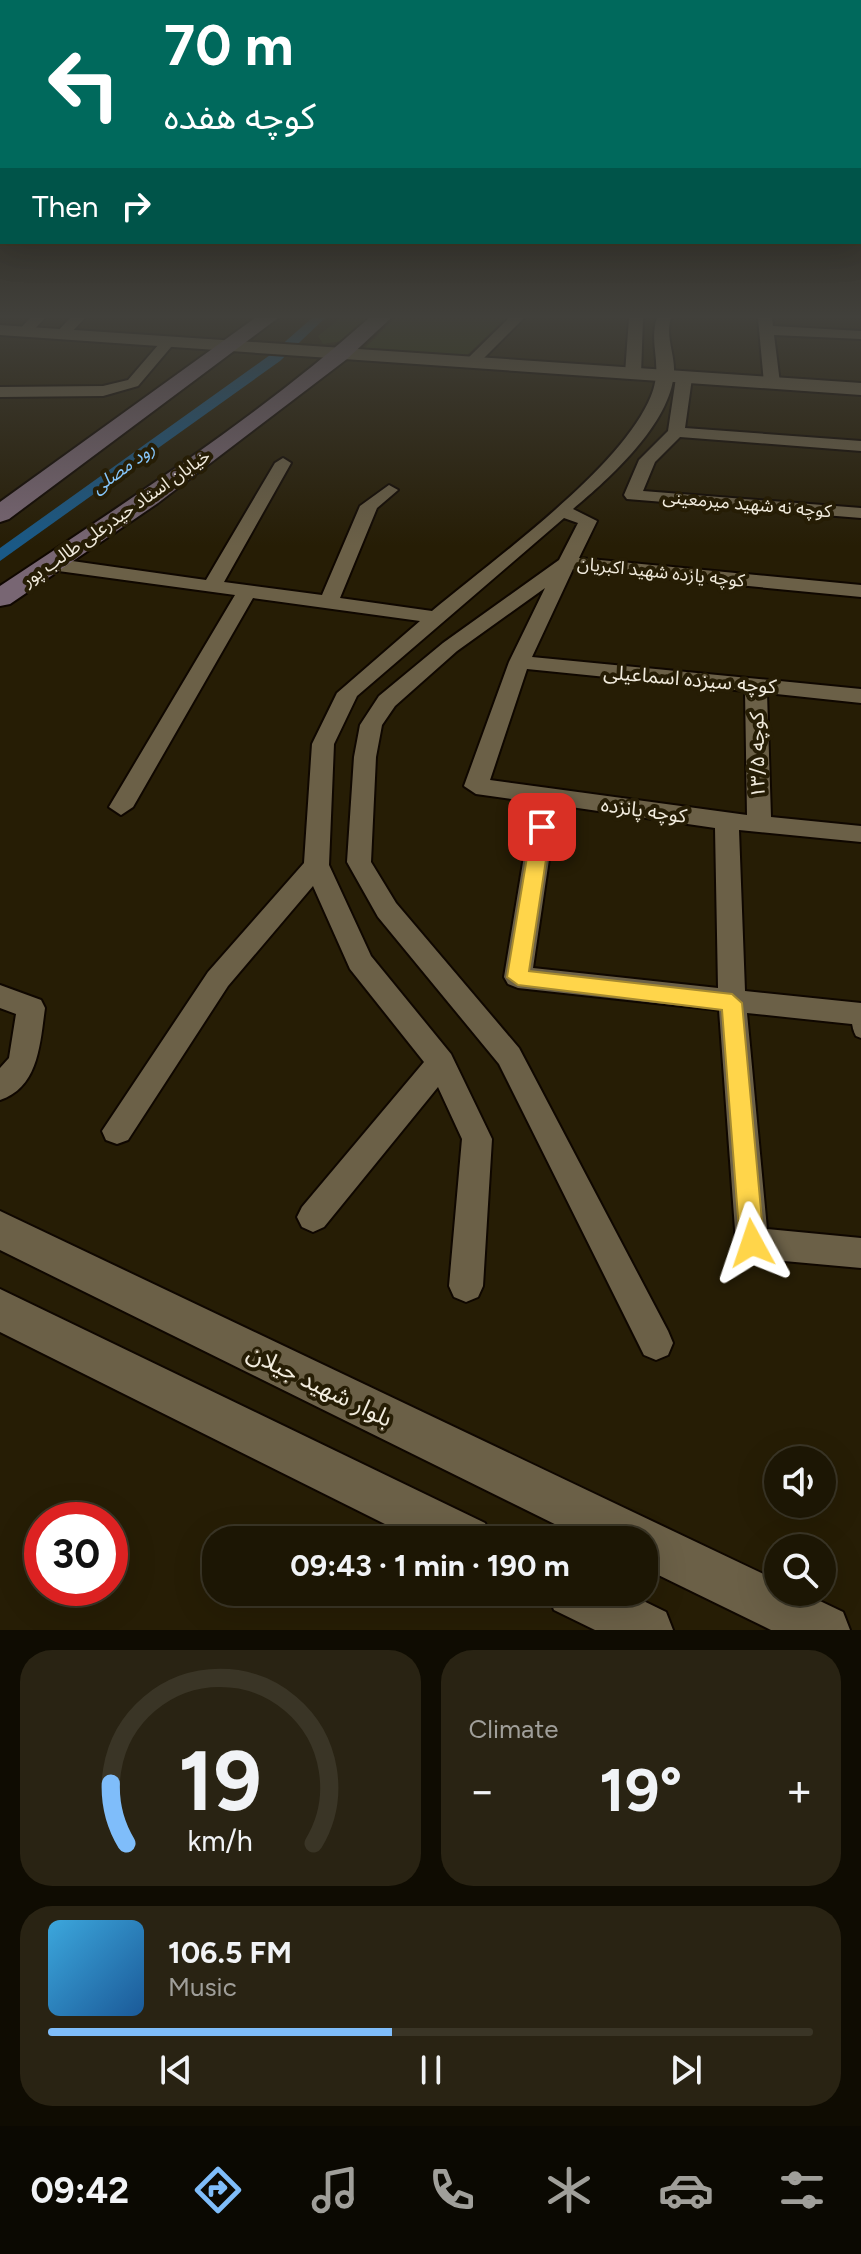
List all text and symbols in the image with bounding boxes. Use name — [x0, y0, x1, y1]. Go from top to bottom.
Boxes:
text: 70 m — [164, 12, 294, 79]
icon: left — [32, 32, 136, 136]
text: کوچه هفده — [164, 95, 316, 138]
icon: right — [114, 184, 158, 228]
text: Then — [32, 188, 98, 225]
water label: رود مصلی — [87, 437, 159, 498]
street label: خیابان استاد حیدرعلی طالب پور — [17, 445, 214, 592]
street label: کوچه نه شهید میرمعینی — [662, 486, 833, 522]
street label: کوچه یازده شهید اکبریان — [576, 552, 746, 592]
street label: کوچه سیزده اسماعیلی — [603, 659, 778, 700]
street label: کوچه ۱۳/۵ — [744, 711, 771, 798]
street label: کوچه پانزده — [599, 792, 689, 829]
pin — [508, 793, 576, 861]
icon: arrive — [520, 805, 564, 849]
position arrow — [710, 1201, 794, 1285]
street label: بلوار شهید جیلان — [243, 1337, 397, 1433]
map controls — [764, 1446, 836, 1606]
button: sound — [764, 1446, 836, 1518]
speed limit sign: 30 — [24, 1502, 128, 1606]
button: search — [764, 1534, 836, 1606]
text: 09:43 · 1 min · 190 m — [290, 1547, 570, 1584]
text: Climate — [469, 1713, 558, 1745]
text: 19 — [179, 1731, 262, 1831]
text: 19° — [599, 1754, 682, 1826]
text: − — [469, 1764, 496, 1817]
text: + — [786, 1764, 813, 1817]
text: km/h — [188, 1824, 253, 1858]
text: 106.5 FM — [168, 1934, 292, 1971]
text: Music — [168, 1971, 237, 2003]
icon: previous — [154, 2048, 198, 2092]
icon: pause — [409, 2048, 453, 2092]
icon: next — [664, 2048, 708, 2092]
icon: directions — [190, 2162, 246, 2218]
icon: music — [307, 2162, 363, 2218]
icon: phone — [424, 2162, 480, 2218]
icon: climate — [541, 2162, 597, 2218]
icon: car — [658, 2162, 714, 2218]
icon: filters — [774, 2162, 830, 2218]
text: 09:42 — [30, 2169, 129, 2212]

